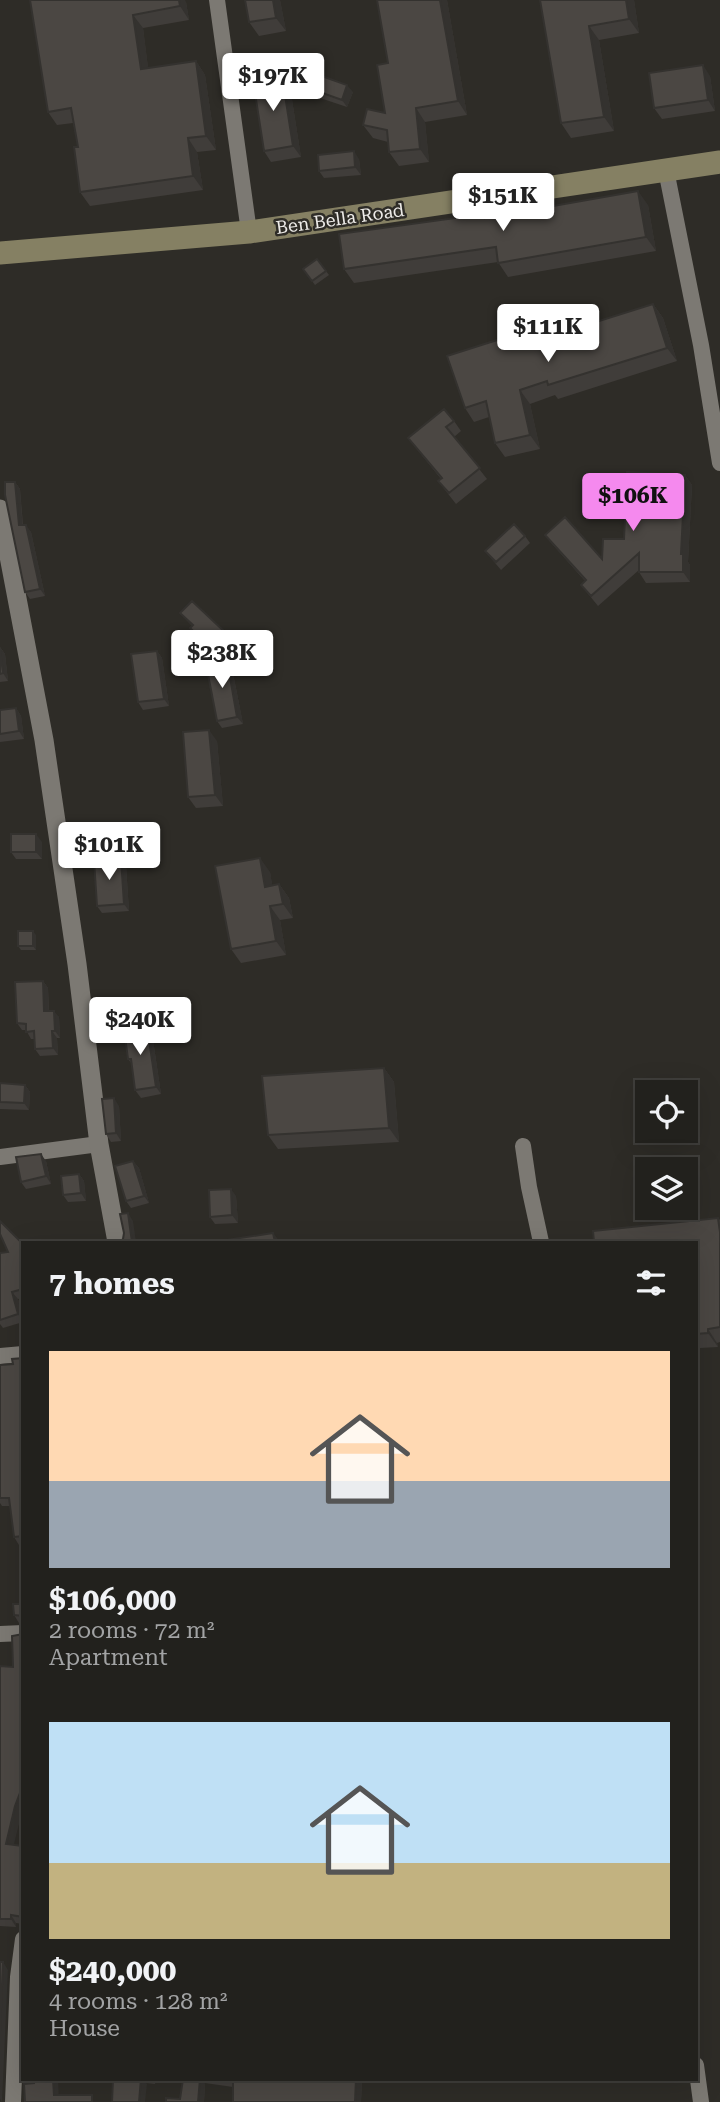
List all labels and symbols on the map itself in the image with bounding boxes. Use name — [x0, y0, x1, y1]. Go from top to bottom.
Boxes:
pin: $197K — [224, 54, 322, 113]
pin: $151K — [454, 174, 552, 233]
street label: Ben Bella Road — [274, 199, 406, 238]
pin: $111K — [499, 304, 597, 364]
pin: $106K — [584, 474, 682, 533]
pin: $238K — [173, 630, 271, 690]
pin: $101K — [60, 822, 158, 882]
pin: $240K — [91, 998, 189, 1057]

